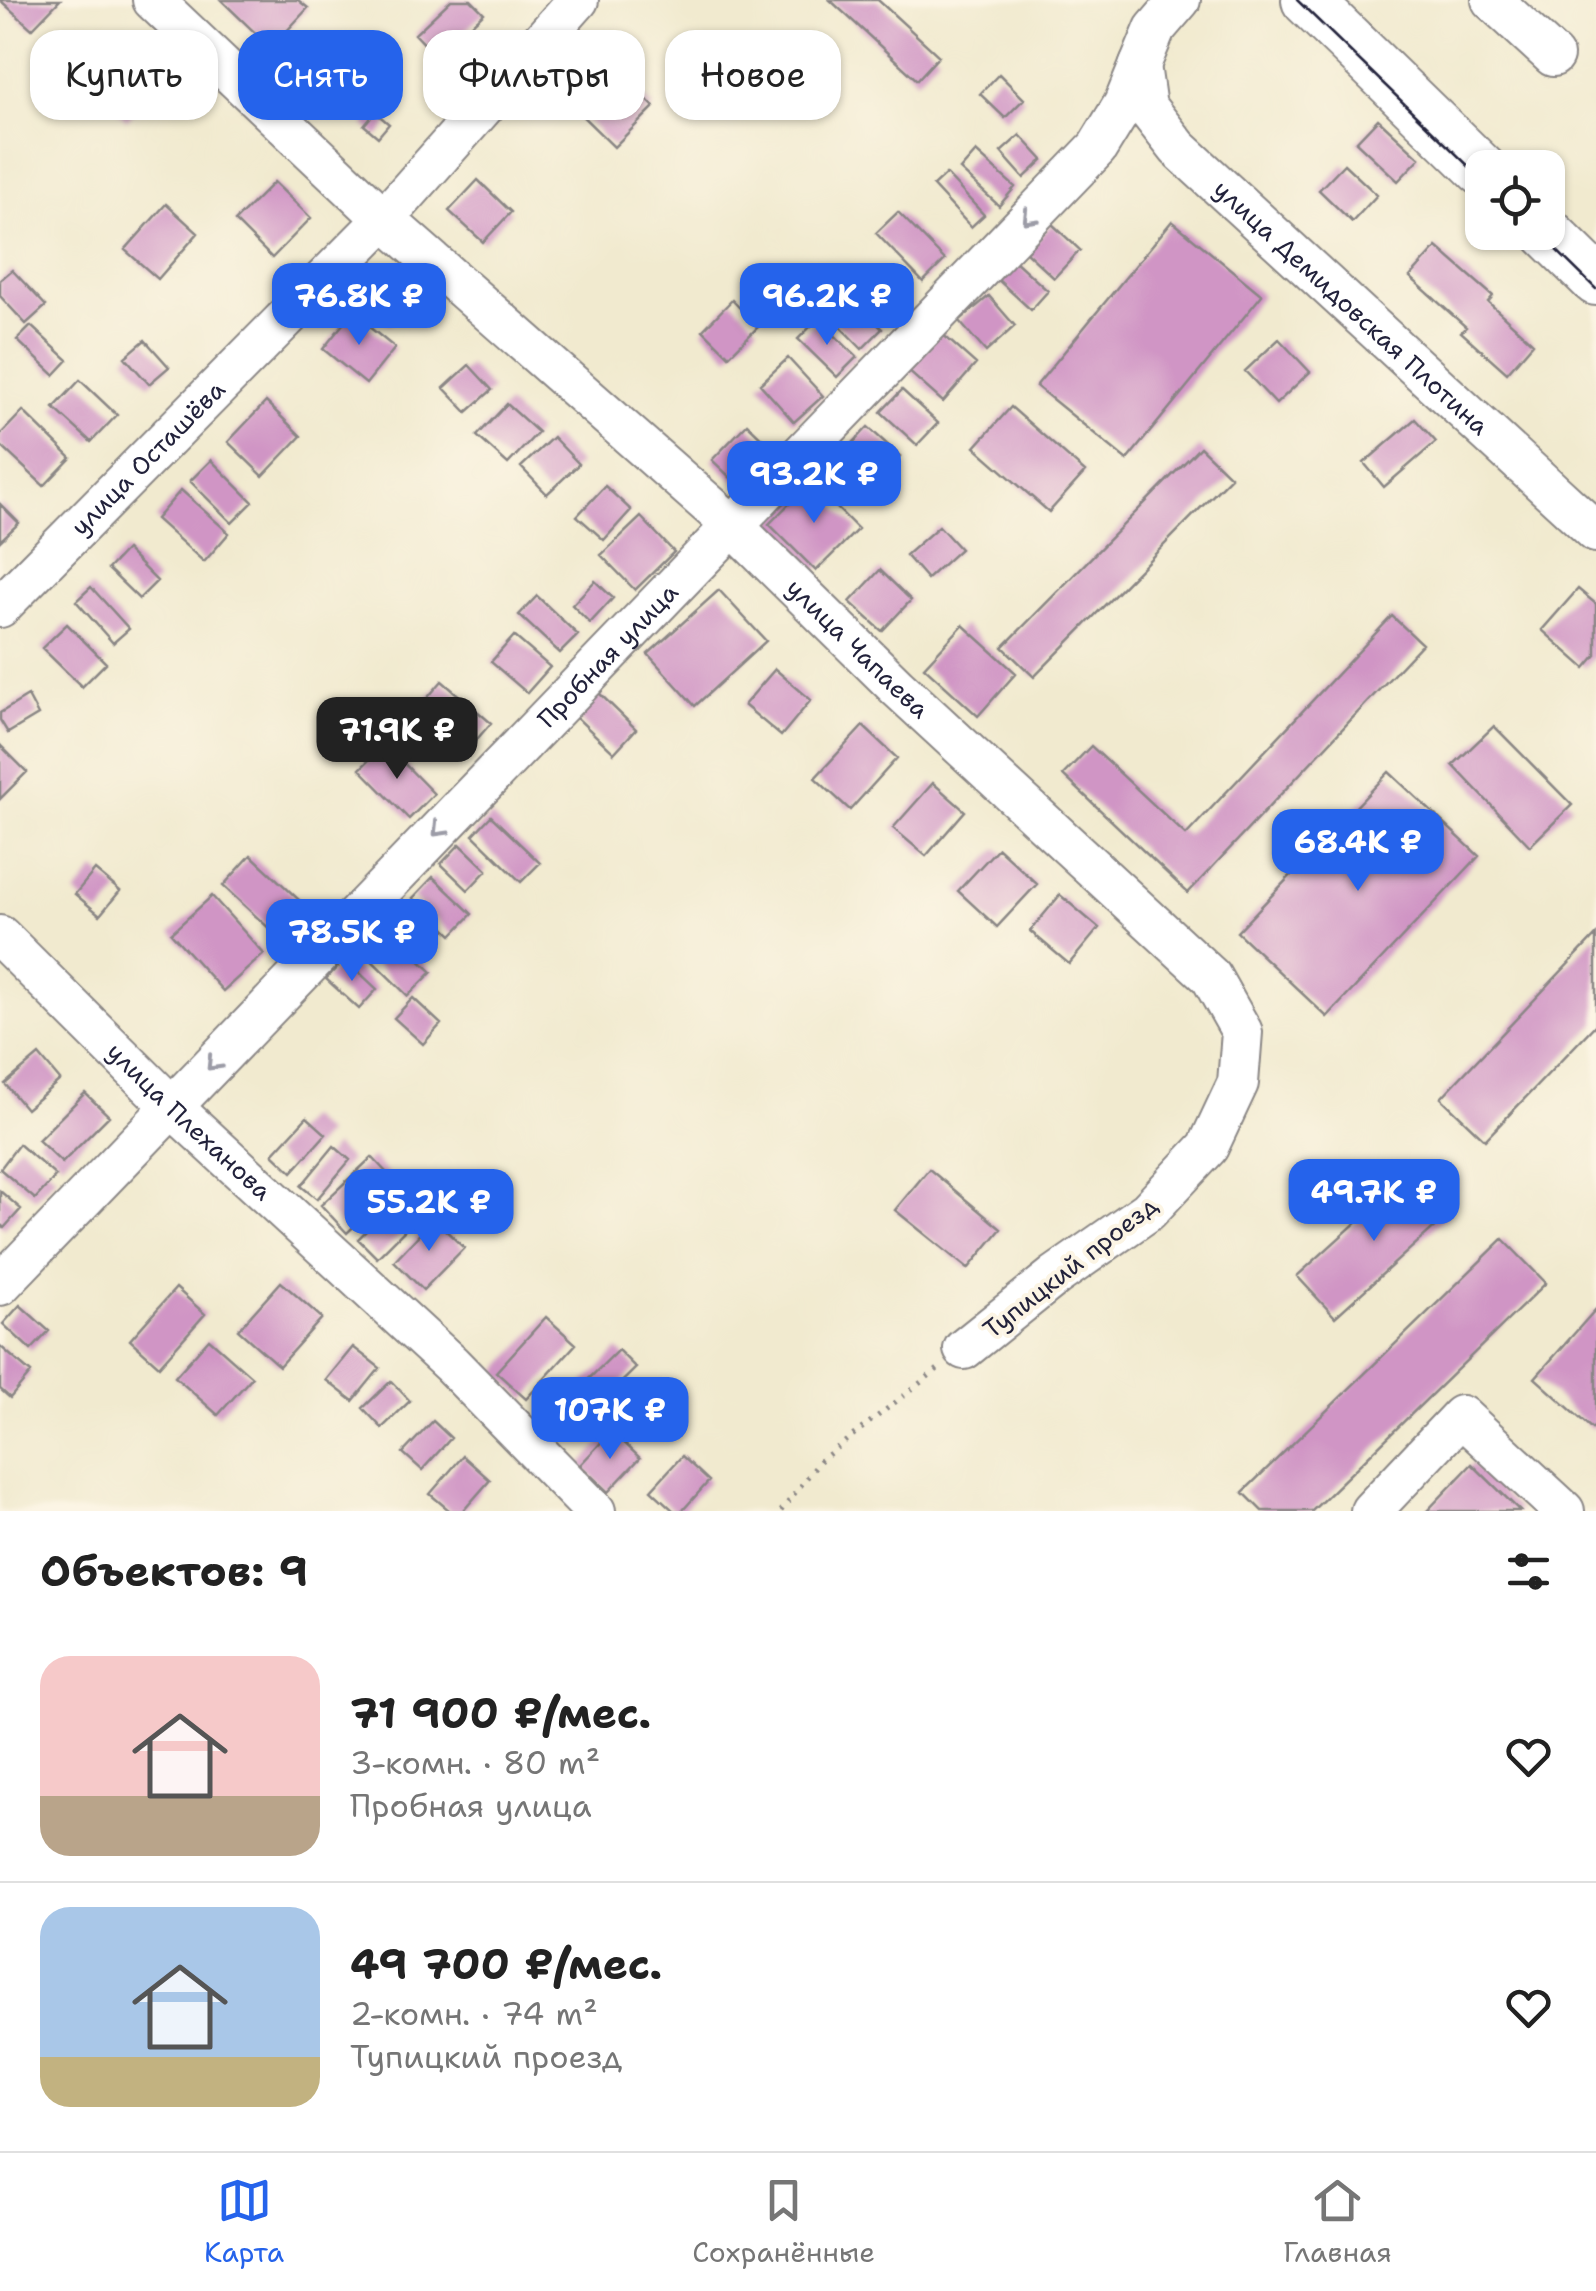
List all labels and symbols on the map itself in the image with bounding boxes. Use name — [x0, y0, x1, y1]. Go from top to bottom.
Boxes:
street label: улица Демидовская Плотина — [1206, 172, 1497, 443]
one-way arrow — [1023, 207, 1041, 225]
pin: 76.8K ₽ — [267, 263, 451, 348]
pin: 96.2K ₽ — [735, 263, 919, 348]
street label: улица Осташёва — [63, 372, 233, 543]
pin: 93.2K ₽ — [722, 441, 906, 526]
street label: улица Чапаева — [779, 571, 937, 726]
street label: Пробная улица — [530, 575, 686, 735]
pin: 71.9K ₽ — [305, 697, 489, 782]
pin: 68.4K ₽ — [1266, 809, 1450, 894]
one-way arrow — [433, 819, 451, 837]
pin: 78.5K ₽ — [260, 899, 444, 984]
street label: улица Плеханова — [100, 1035, 280, 1208]
one-way arrow — [207, 1053, 225, 1071]
pin: 49.7K ₽ — [1282, 1159, 1466, 1244]
pin: 55.2K ₽ — [337, 1169, 521, 1254]
street label: Тупицкий проезд — [976, 1188, 1164, 1346]
pin: 107K ₽ — [529, 1377, 691, 1462]

